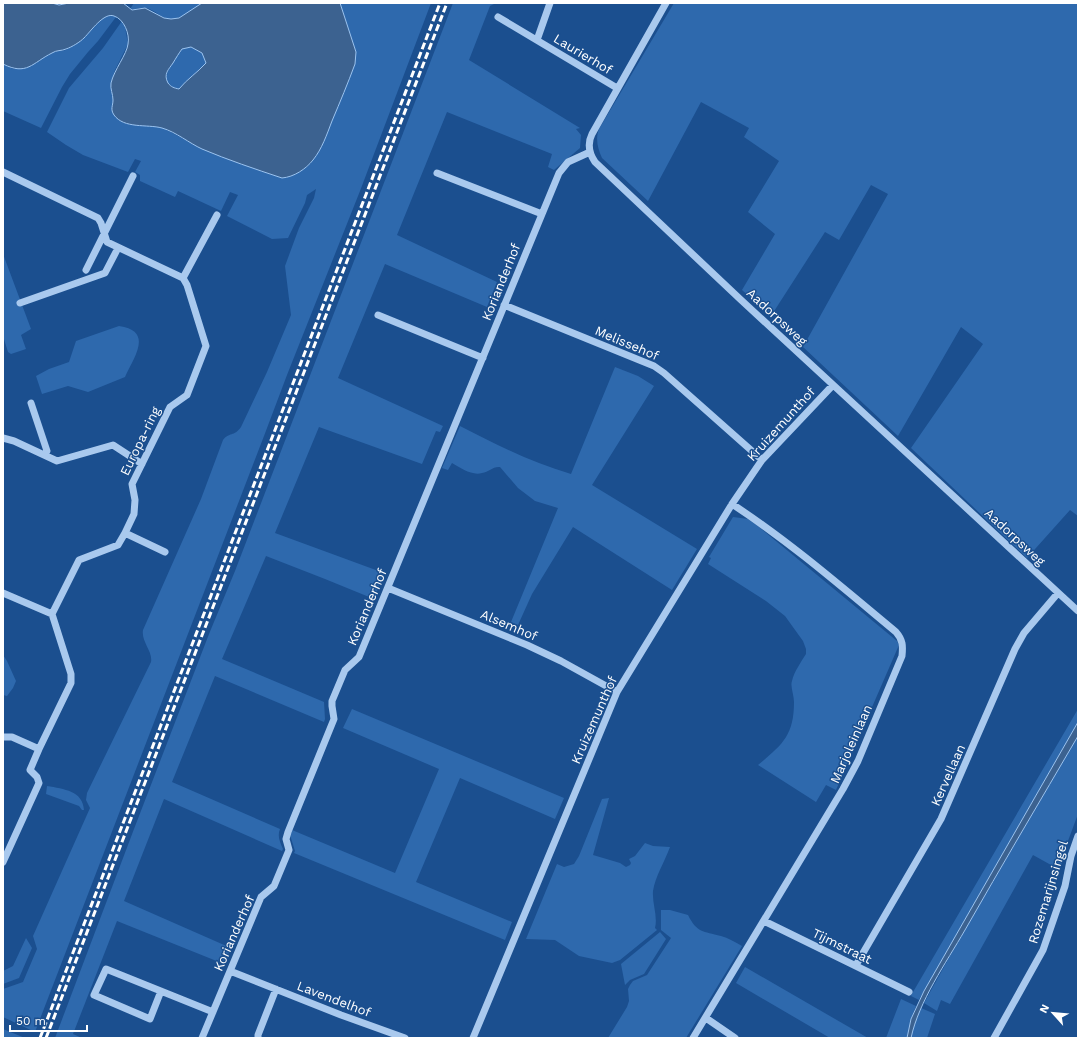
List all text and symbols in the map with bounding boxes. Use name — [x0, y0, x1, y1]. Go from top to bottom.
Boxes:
street label: Laurierhof — [551, 31, 615, 77]
street label: Korianderhof — [479, 241, 523, 323]
street label: Aadorpsweg — [744, 285, 810, 349]
street label: Melissehof — [593, 323, 661, 363]
street label: Kruizemunthof — [744, 384, 818, 464]
street label: Europa-ring — [117, 404, 163, 478]
street label: Aadorpsweg — [982, 505, 1048, 569]
street label: Korianderhof — [344, 566, 390, 648]
street label: Alsemhof — [478, 606, 540, 644]
street label: Kruizemunthof — [568, 674, 620, 766]
street label: Marjoleinlaan — [827, 702, 875, 786]
street label: Kervellaan — [928, 742, 968, 808]
street label: Rozemarijnsingel — [1025, 839, 1071, 945]
street label: Korianderhof — [211, 893, 257, 973]
street label: Tijmstraat — [810, 925, 875, 967]
street label: Lavendelhof — [295, 978, 373, 1020]
north arrow — [1033, 993, 1073, 1033]
text: N — [1037, 1002, 1052, 1015]
scale bar — [10, 1007, 87, 1033]
text: 50 m — [16, 1014, 46, 1028]

